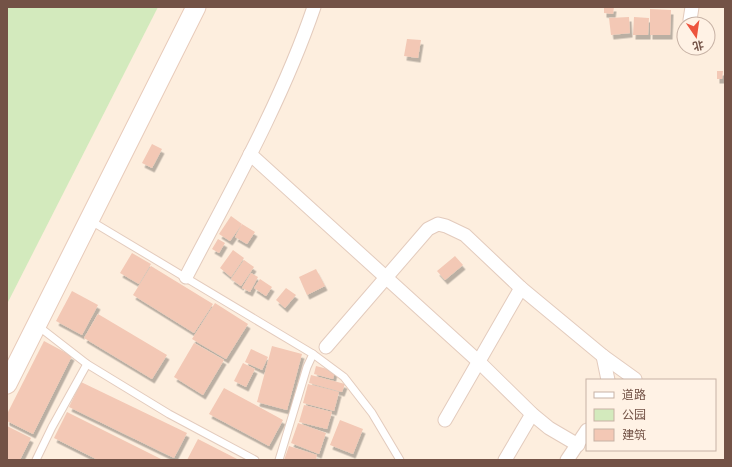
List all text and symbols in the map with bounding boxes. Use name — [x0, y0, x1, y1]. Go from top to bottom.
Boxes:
north arrow — [676, 16, 716, 56]
text: 北 — [691, 38, 705, 54]
legend — [586, 379, 716, 451]
text: 道路 — [622, 387, 646, 402]
text: 公园 — [622, 407, 646, 422]
text: 建筑 — [622, 427, 646, 442]

